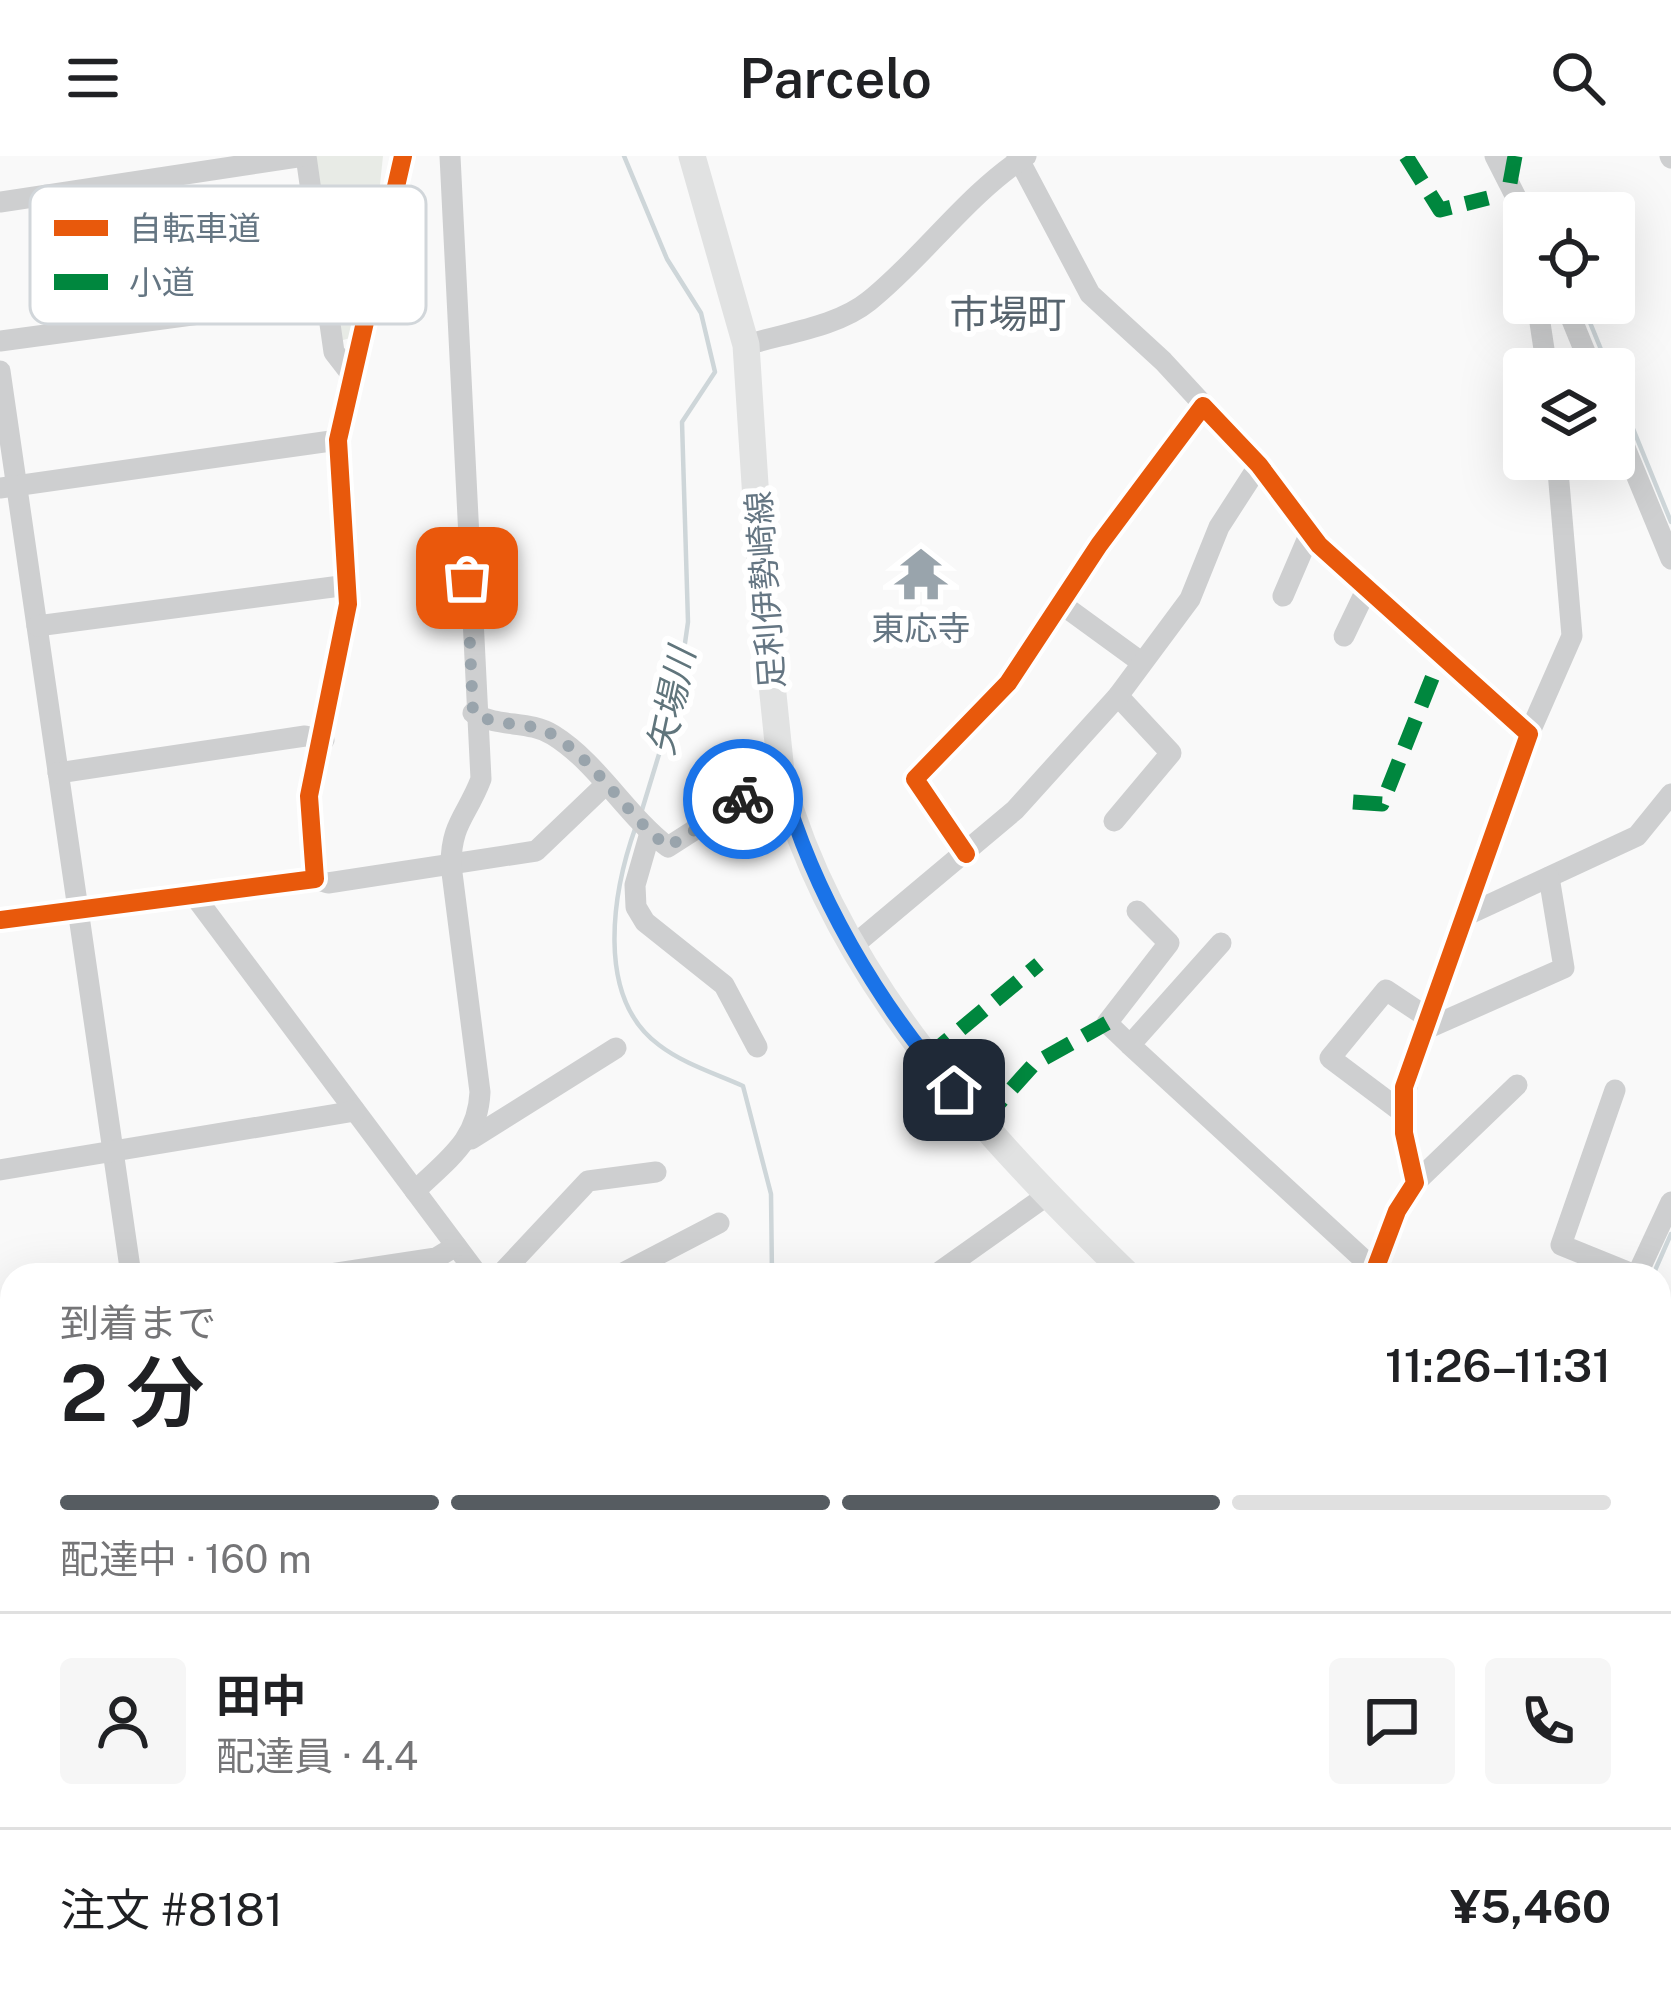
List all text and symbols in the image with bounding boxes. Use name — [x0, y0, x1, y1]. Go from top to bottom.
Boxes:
icon: menu — [60, 45, 126, 111]
icon: search — [1545, 45, 1611, 111]
text: Parcelo — [739, 47, 932, 110]
legend — [30, 186, 426, 324]
map controls — [1503, 192, 1635, 480]
button: locate — [1503, 192, 1635, 324]
text: 自転車道 — [129, 209, 261, 247]
text: 小道 — [129, 263, 195, 301]
district label: 市場町 — [949, 291, 1067, 337]
button: layers — [1503, 348, 1635, 480]
street label: 足利伊勢崎線 — [739, 490, 791, 690]
pin — [416, 527, 518, 629]
icon: bag — [434, 545, 500, 611]
temple icon: 東応寺 — [892, 545, 950, 603]
place label: 東応寺 — [872, 609, 971, 647]
water label: 矢場川 — [639, 640, 704, 758]
courier — [683, 739, 803, 859]
icon: bike — [710, 766, 776, 832]
pin — [903, 1039, 1005, 1141]
icon: home — [921, 1057, 987, 1123]
text: 到着まで — [60, 1300, 216, 1346]
text: 11:26–11:31 — [1385, 1339, 1611, 1392]
text: 2 分 — [60, 1347, 204, 1439]
text: 配達中 · 160 m — [60, 1536, 312, 1582]
button: person — [60, 1658, 186, 1784]
button: chat — [1329, 1658, 1455, 1784]
button: phone — [1485, 1658, 1611, 1784]
text: 田中 — [216, 1669, 306, 1722]
text: 配達員 · 4.4 — [216, 1733, 418, 1779]
text: ¥5,460 — [1451, 1880, 1611, 1933]
text: 注文 #8181 — [60, 1883, 283, 1936]

